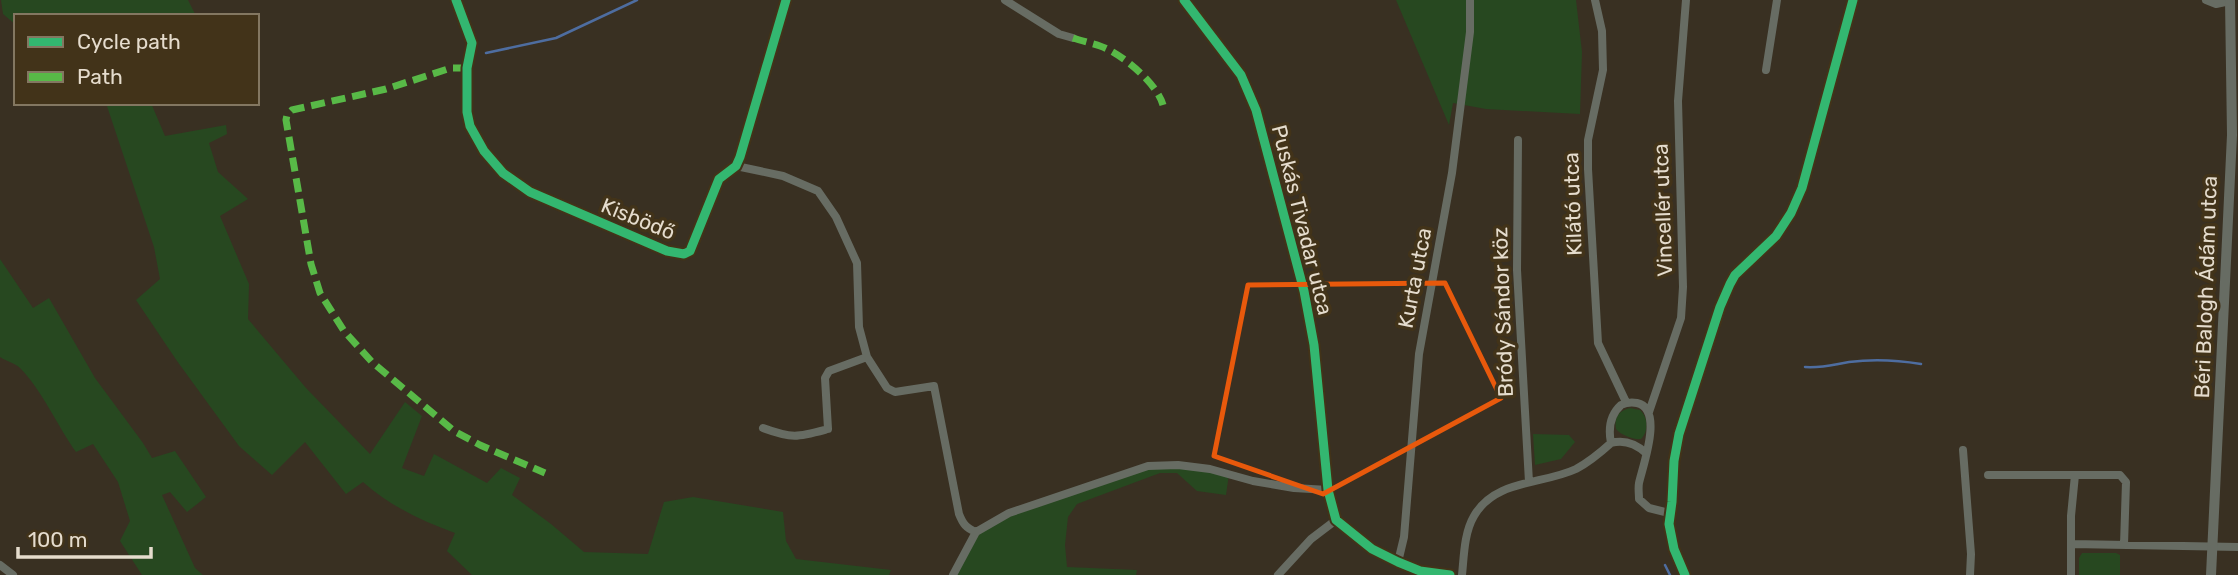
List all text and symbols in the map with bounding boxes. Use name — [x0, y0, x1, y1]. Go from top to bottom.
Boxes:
legend — [14, 14, 259, 105]
text: Cycle path — [77, 29, 181, 54]
text: Path — [77, 64, 123, 89]
street label: Puskás Tivadar utca — [1267, 122, 1338, 318]
street label: Vincellér utca — [1648, 143, 1677, 277]
street label: Kilátó utca — [1558, 152, 1587, 256]
street label: Béri Balogh Ádám utca — [2189, 175, 2222, 399]
street label: Kisbödő — [598, 192, 679, 245]
street label: Kurta utca — [1393, 226, 1436, 330]
street label: Bródy Sándor köz — [1487, 227, 1518, 397]
scale bar — [18, 516, 150, 560]
text: 100 m — [28, 527, 87, 552]

